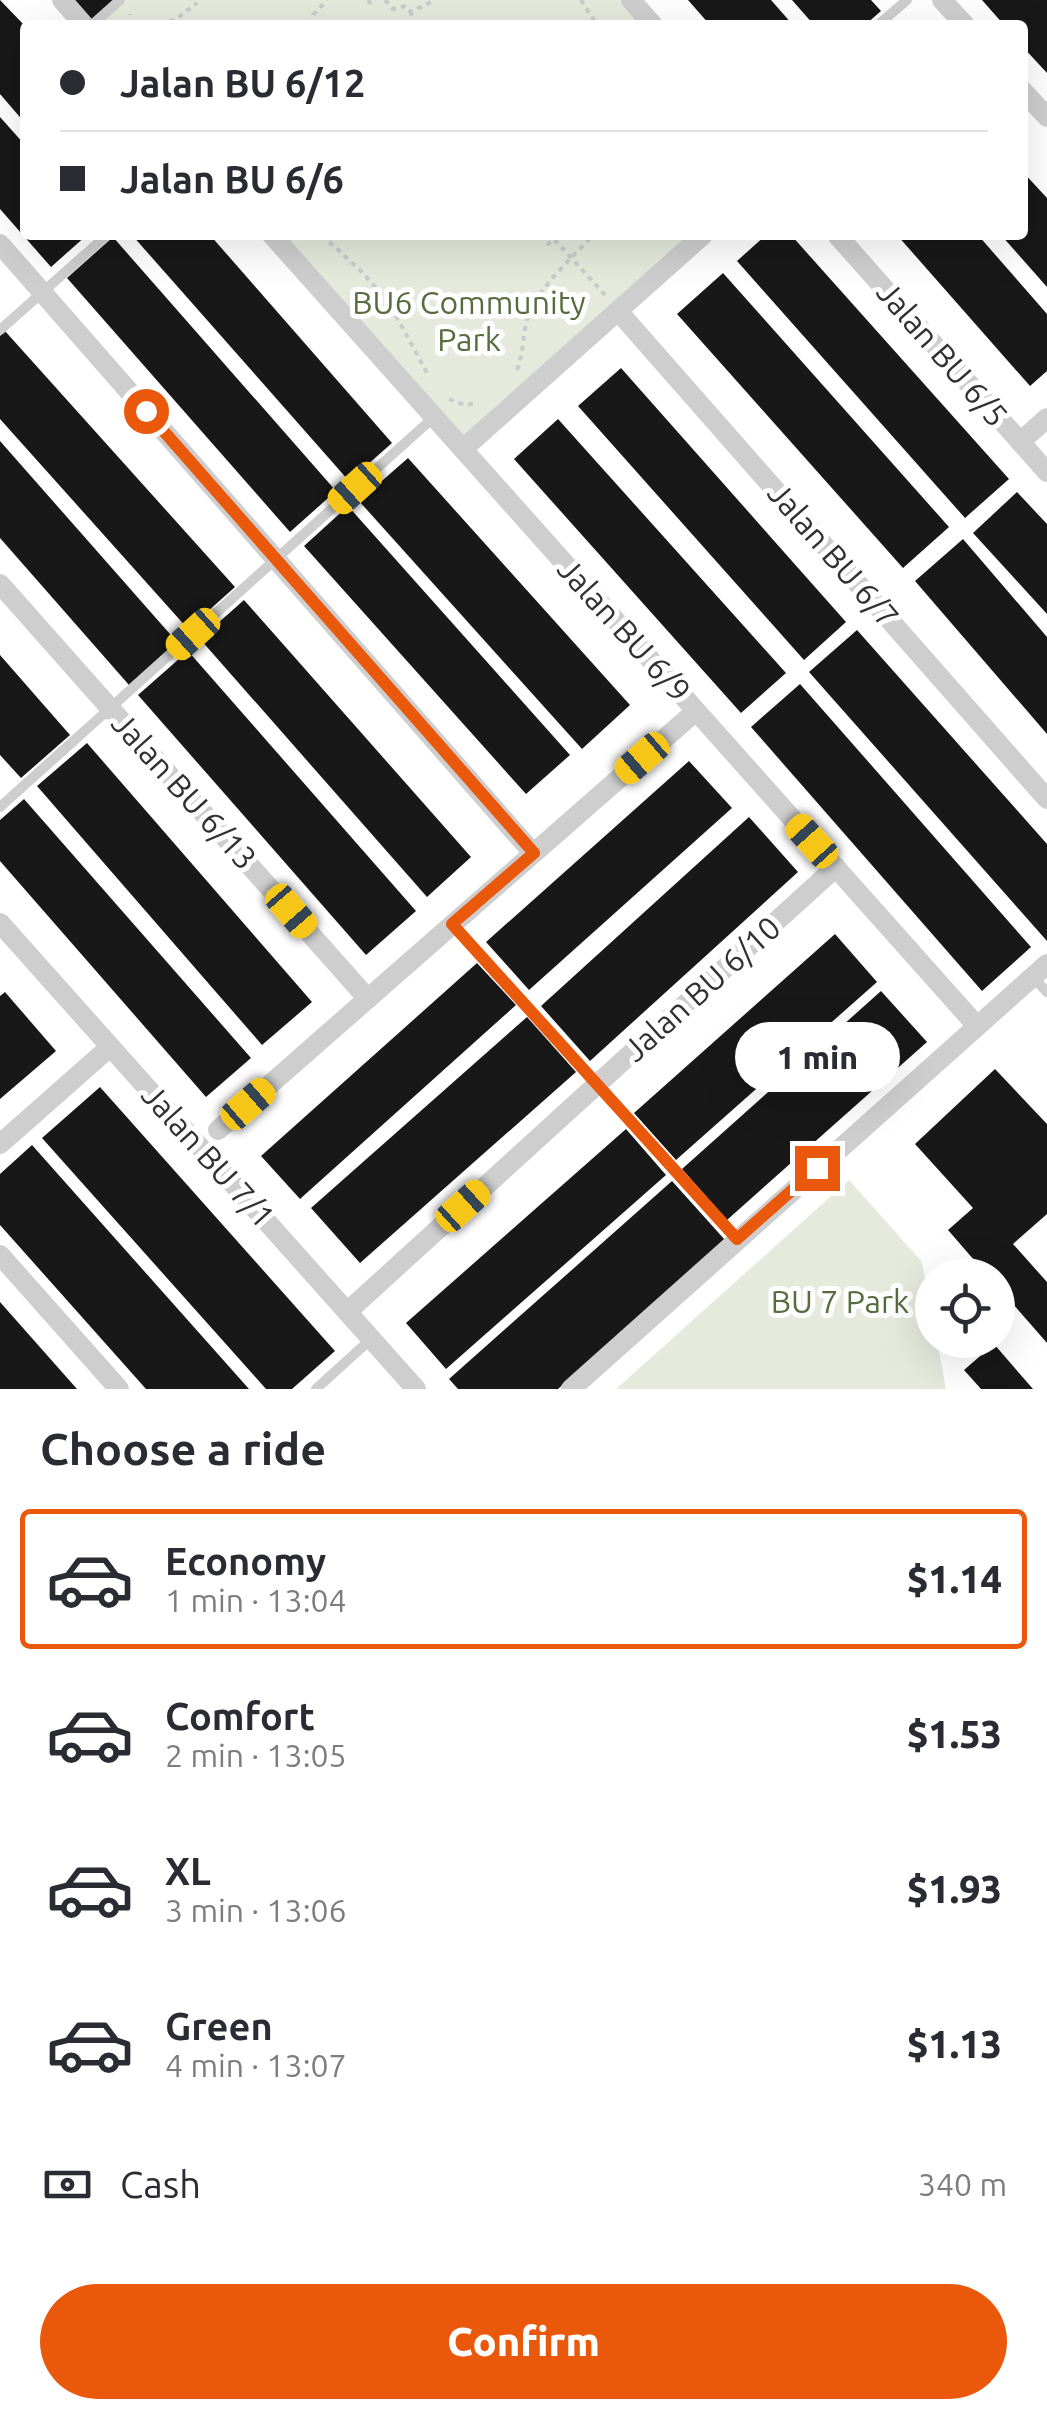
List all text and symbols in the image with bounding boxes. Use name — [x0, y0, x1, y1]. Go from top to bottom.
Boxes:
text: Jalan BU 6/12 — [120, 62, 365, 104]
text: Jalan BU 6/6 — [120, 158, 344, 200]
street label: Jalan BU 6/5 — [870, 274, 1015, 433]
park label: BU6 Community Park — [352, 284, 586, 357]
route start — [124, 389, 169, 434]
car — [323, 457, 387, 519]
street label: Jalan BU 6/7 — [761, 475, 906, 634]
street label: Jalan BU 6/9 — [551, 550, 698, 708]
car — [161, 603, 225, 665]
street label: Jalan BU 6/13 — [105, 705, 264, 876]
car — [610, 727, 674, 789]
car — [781, 809, 843, 873]
car — [260, 879, 322, 943]
street label: Jalan BU 6/10 — [616, 909, 787, 1068]
callout: 1 min — [734, 1023, 900, 1093]
text: 1 min — [777, 1039, 858, 1075]
car — [216, 1073, 280, 1135]
street label: Jalan BU 7/1 — [135, 1076, 282, 1234]
route end — [795, 1146, 840, 1191]
car — [431, 1175, 495, 1237]
map controls — [915, 1258, 1015, 1358]
button: locate — [915, 1258, 1015, 1358]
park label: BU 7 Park — [771, 1283, 909, 1319]
text: Choose a ride — [40, 1423, 326, 1474]
icon: car — [45, 1534, 135, 1624]
text: Economy — [165, 1540, 326, 1582]
text: $1.14 — [907, 1558, 1002, 1600]
text: 1 min · 13:04 — [165, 1582, 347, 1618]
icon: car — [45, 1689, 135, 1779]
text: Comfort — [165, 1695, 315, 1737]
text: $1.53 — [907, 1713, 1002, 1755]
text: 2 min · 13:05 — [165, 1737, 347, 1773]
icon: car — [45, 1844, 135, 1934]
text: XL — [165, 1850, 211, 1892]
text: $1.93 — [907, 1868, 1002, 1910]
text: 3 min · 13:06 — [165, 1892, 347, 1928]
icon: car — [45, 1999, 135, 2089]
text: Green — [165, 2005, 273, 2047]
text: $1.13 — [907, 2023, 1002, 2065]
text: 4 min · 13:07 — [165, 2047, 347, 2083]
icon: cash — [40, 2157, 95, 2212]
text: Cash — [120, 2163, 201, 2205]
text: 340 m — [918, 2166, 1007, 2202]
button: Confirm — [40, 2284, 1007, 2399]

